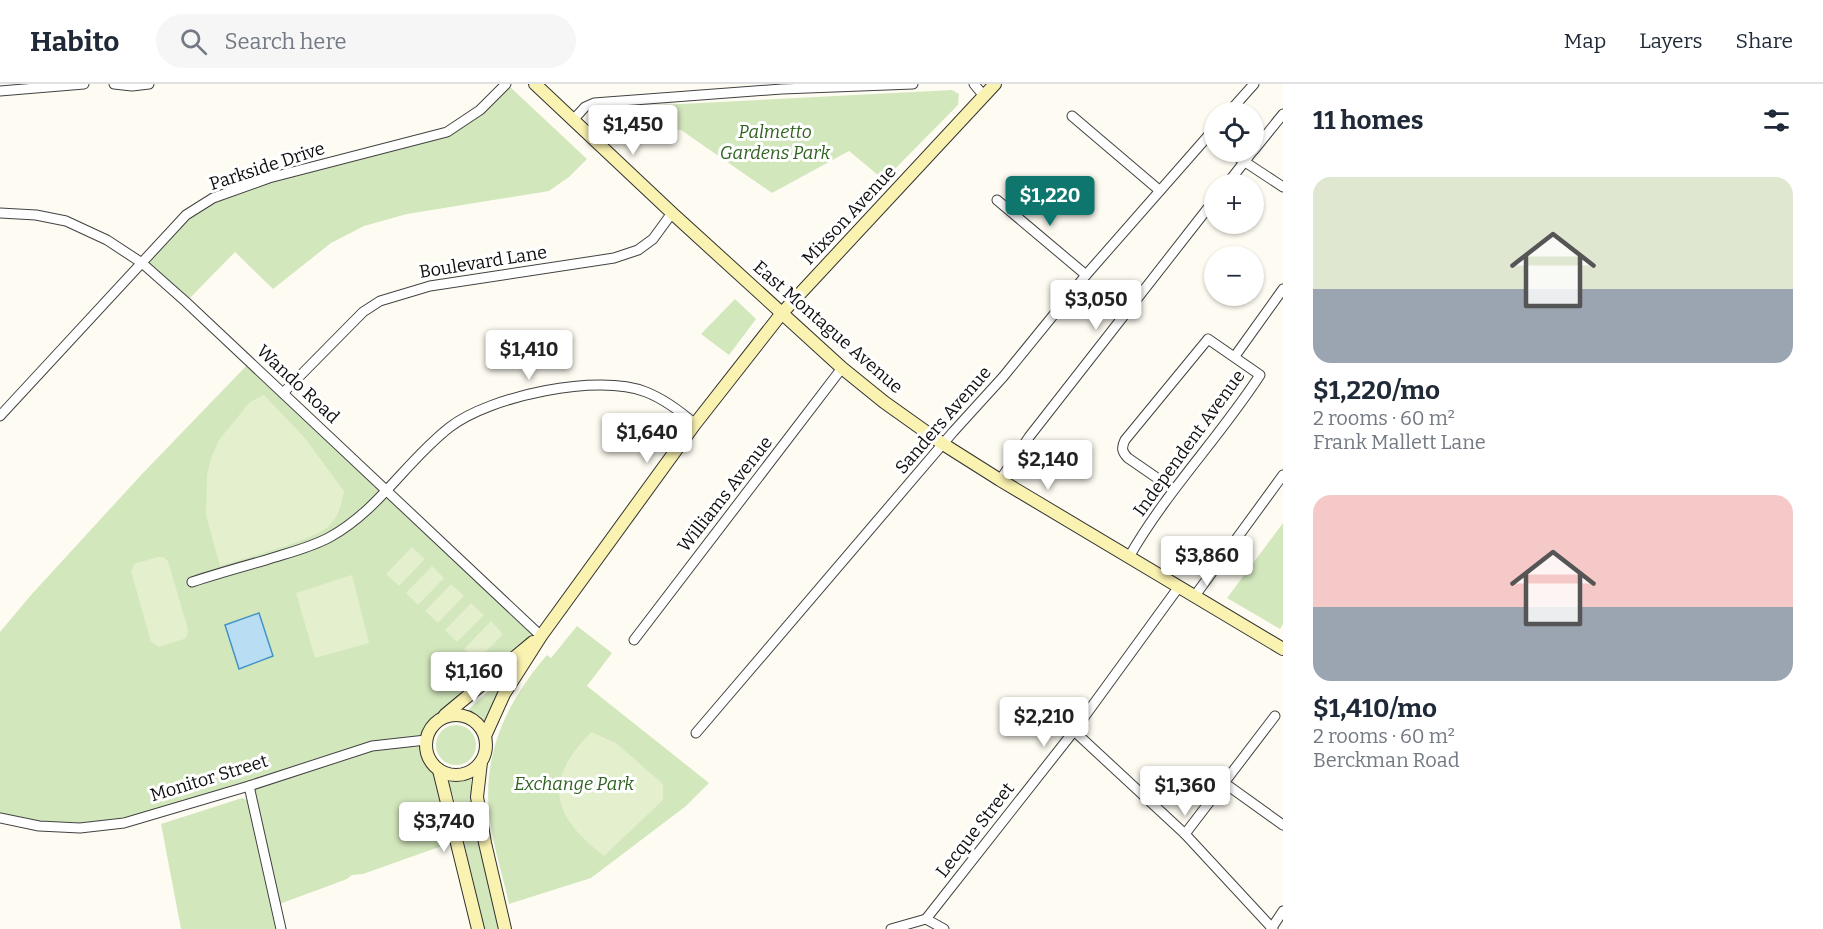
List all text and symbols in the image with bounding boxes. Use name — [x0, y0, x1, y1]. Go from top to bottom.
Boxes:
search box — [156, 14, 576, 68]
text: Habito — [30, 25, 120, 58]
icon: search — [177, 25, 210, 58]
text: Search here — [225, 28, 347, 55]
text: Map — [1564, 28, 1606, 54]
text: Layers — [1639, 28, 1703, 54]
text: Share — [1736, 28, 1793, 54]
map controls — [1204, 102, 1264, 306]
button: locate — [1204, 102, 1264, 162]
icon: filters — [1760, 104, 1793, 137]
pin: $1,450 — [584, 105, 682, 156]
text: 11 homes — [1313, 105, 1424, 136]
text: $1,450 — [602, 112, 664, 136]
park label: Palmetto Gardens Park — [720, 121, 830, 164]
street label: Parkside Drive — [207, 137, 327, 195]
street label: Mixson Avenue — [797, 161, 901, 269]
button: + — [1204, 174, 1264, 234]
pin: $1,220 — [1001, 176, 1099, 227]
text: $1,220 — [1020, 183, 1080, 207]
icon: home — [1499, 216, 1607, 324]
street label: Boulevard Lane — [417, 241, 549, 283]
button: − — [1204, 246, 1264, 306]
street label: East Montague Avenue — [749, 256, 907, 398]
pin: $3,050 — [1047, 280, 1145, 331]
text: $3,050 — [1064, 287, 1128, 311]
pin: $1,410 — [480, 330, 578, 381]
text: $1,410 — [500, 337, 558, 361]
street label: Wando Road — [252, 340, 344, 428]
street label: Sanders Avenue — [890, 362, 996, 478]
street label: Independent Avenue — [1129, 366, 1249, 520]
text: $1,220/mo — [1313, 375, 1440, 406]
text: 2 rooms · 60 m² — [1313, 406, 1455, 430]
pin: $1,640 — [598, 413, 696, 464]
text: $1,640 — [616, 420, 678, 444]
text: Frank Mallett Lane — [1313, 430, 1486, 454]
street label: Williams Avenue — [673, 432, 777, 556]
pin: $2,140 — [999, 440, 1097, 491]
text: $2,140 — [1017, 447, 1079, 471]
icon: home — [1499, 534, 1607, 642]
pin: $3,860 — [1158, 536, 1256, 587]
text: $3,860 — [1175, 543, 1239, 567]
pin: $1,160 — [425, 652, 523, 703]
text: $1,160 — [445, 659, 503, 683]
text: $1,410/mo — [1313, 693, 1437, 724]
pin: $2,210 — [995, 697, 1093, 748]
text: $2,210 — [1014, 704, 1074, 728]
text: 2 rooms · 60 m² — [1313, 724, 1455, 748]
text: Berckman Road — [1313, 748, 1460, 772]
street label: Monitor Street — [148, 750, 271, 806]
pin: $1,360 — [1136, 766, 1234, 817]
park label: Exchange Park — [514, 773, 634, 795]
text: $1,360 — [1154, 773, 1216, 797]
street label: Lecque Street — [931, 778, 1019, 882]
pin: $3,740 — [395, 802, 493, 853]
text: $3,740 — [413, 809, 475, 833]

